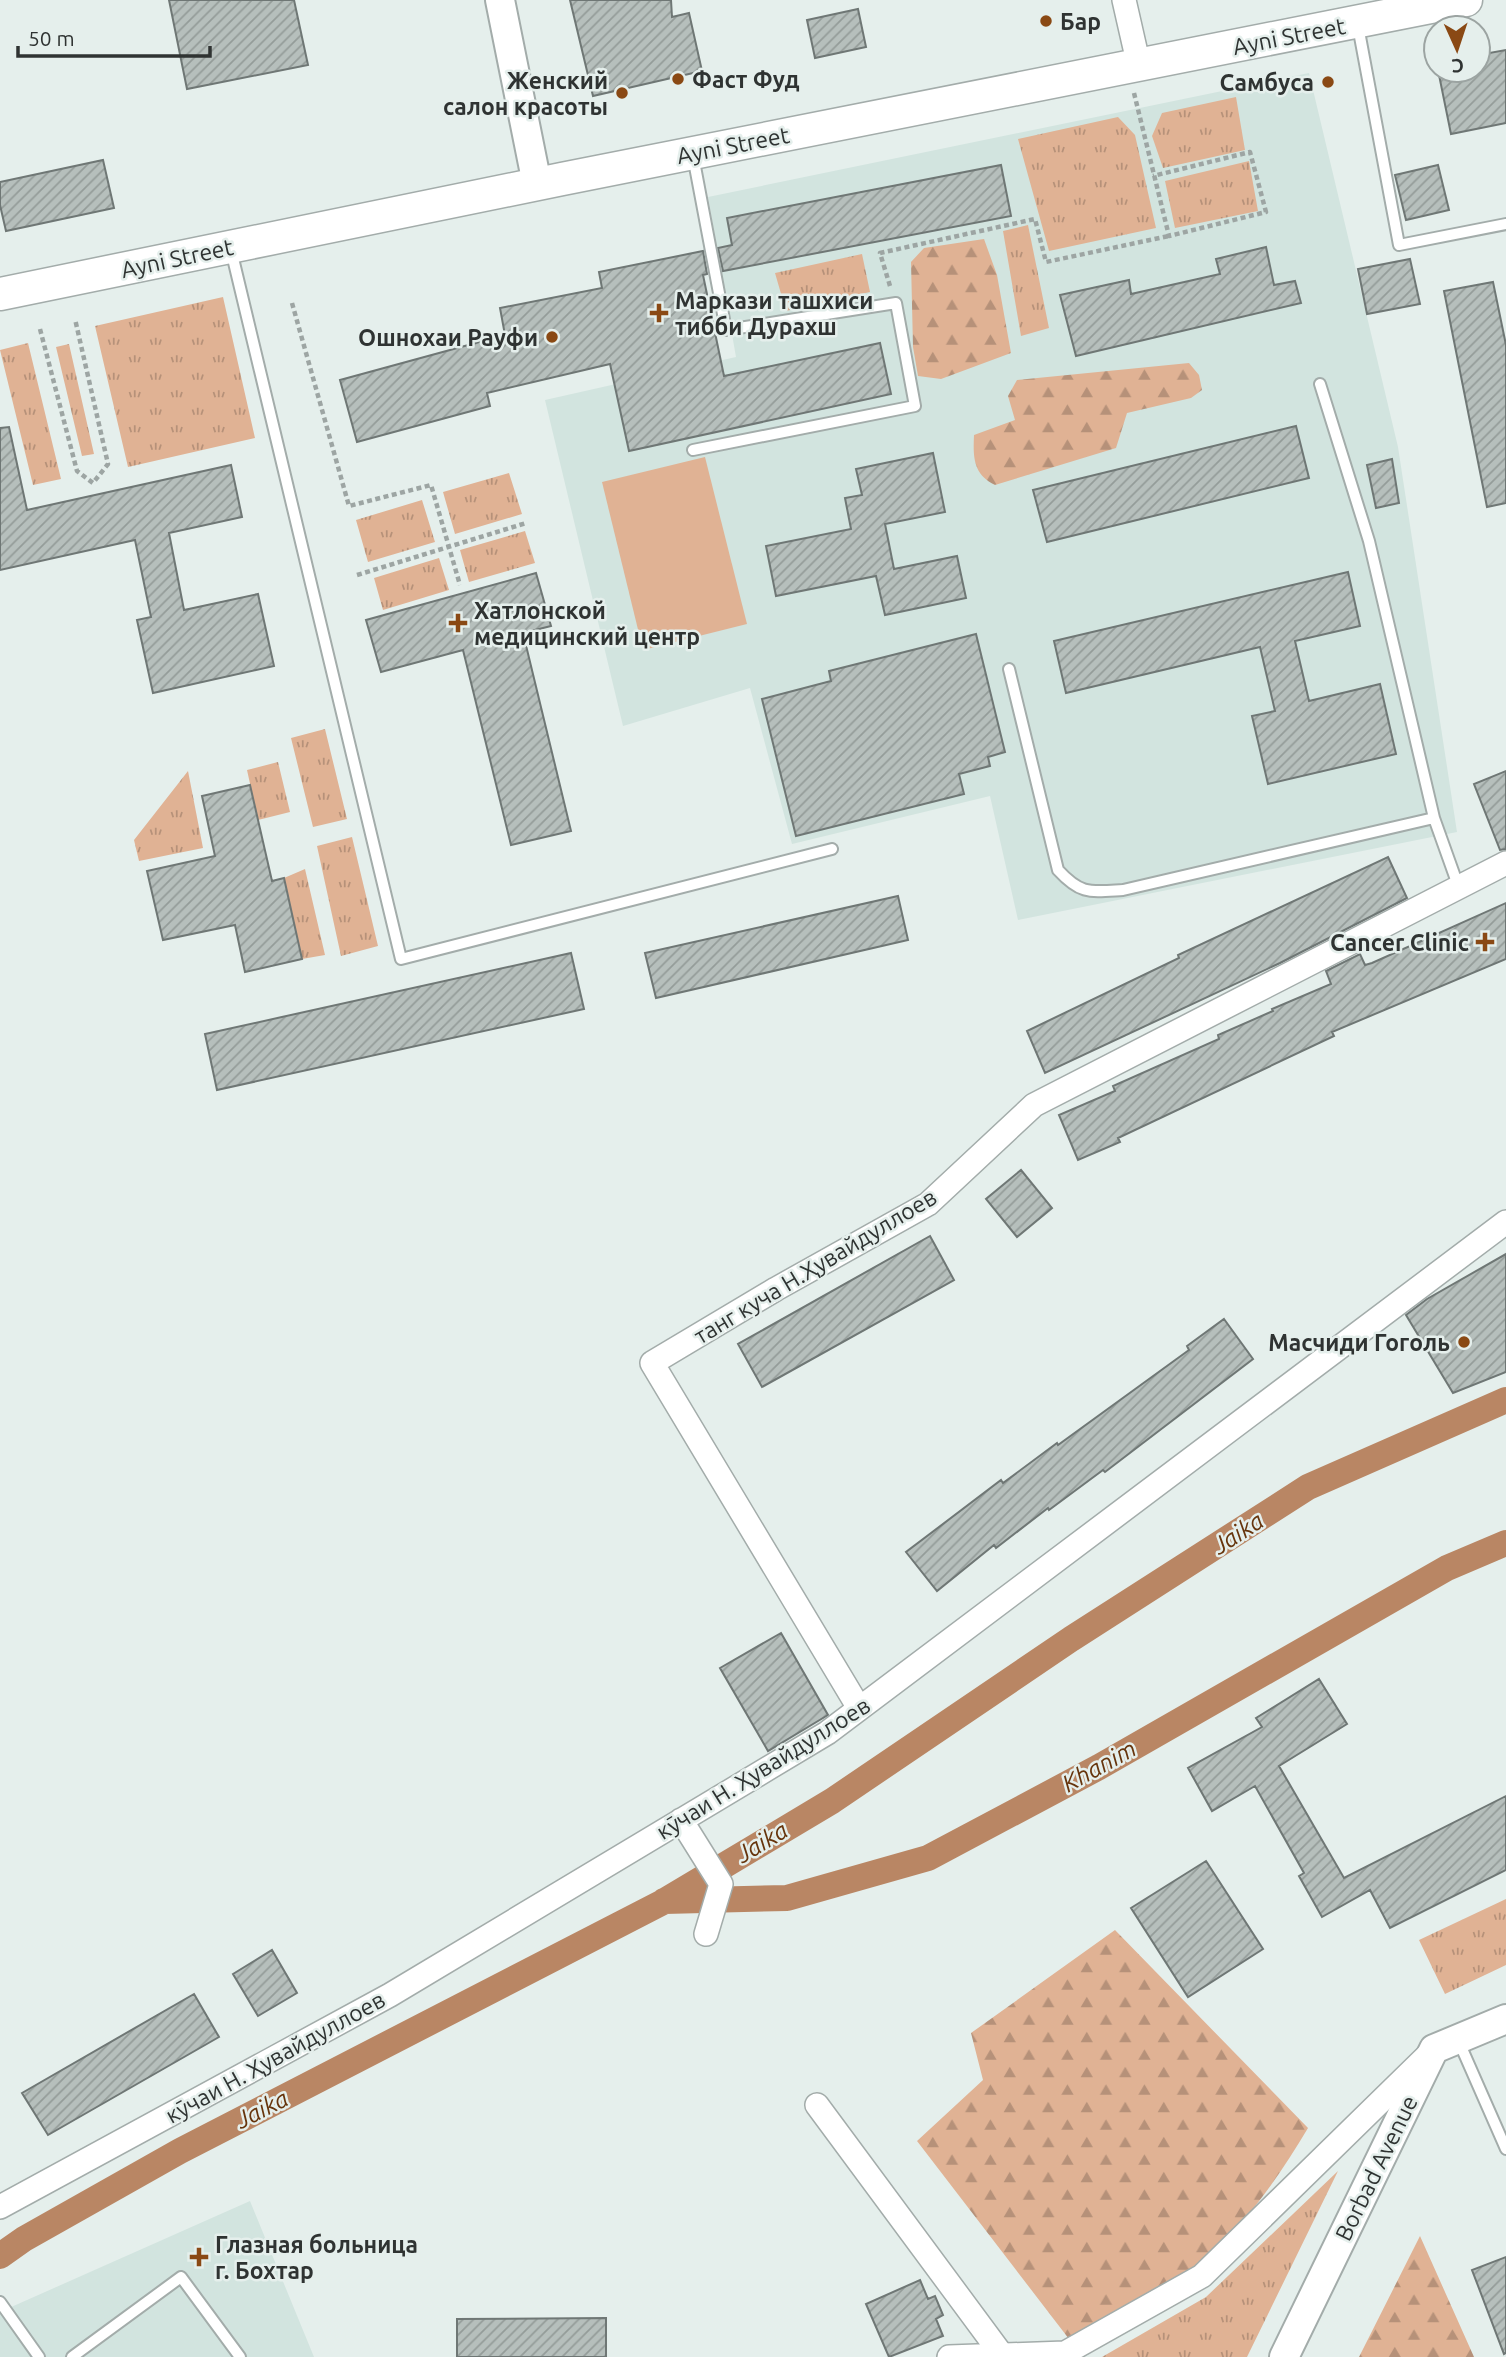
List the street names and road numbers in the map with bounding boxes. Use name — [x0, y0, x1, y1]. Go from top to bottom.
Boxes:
street label: Ayni Street — [1231, 13, 1347, 59]
street label: Ayni Street — [675, 122, 791, 168]
street label: Ayni Street — [119, 234, 235, 282]
street label: танг куча Н.Ҳувайдуллоев — [689, 1184, 941, 1348]
street label: кӯчаи Н. Ҳувайдуллоев — [652, 1692, 874, 1844]
street label: кӯчаи Н. Ҳувайдуллоев — [161, 1986, 389, 2128]
street label: Borbad Avenue — [1330, 2091, 1422, 2245]

